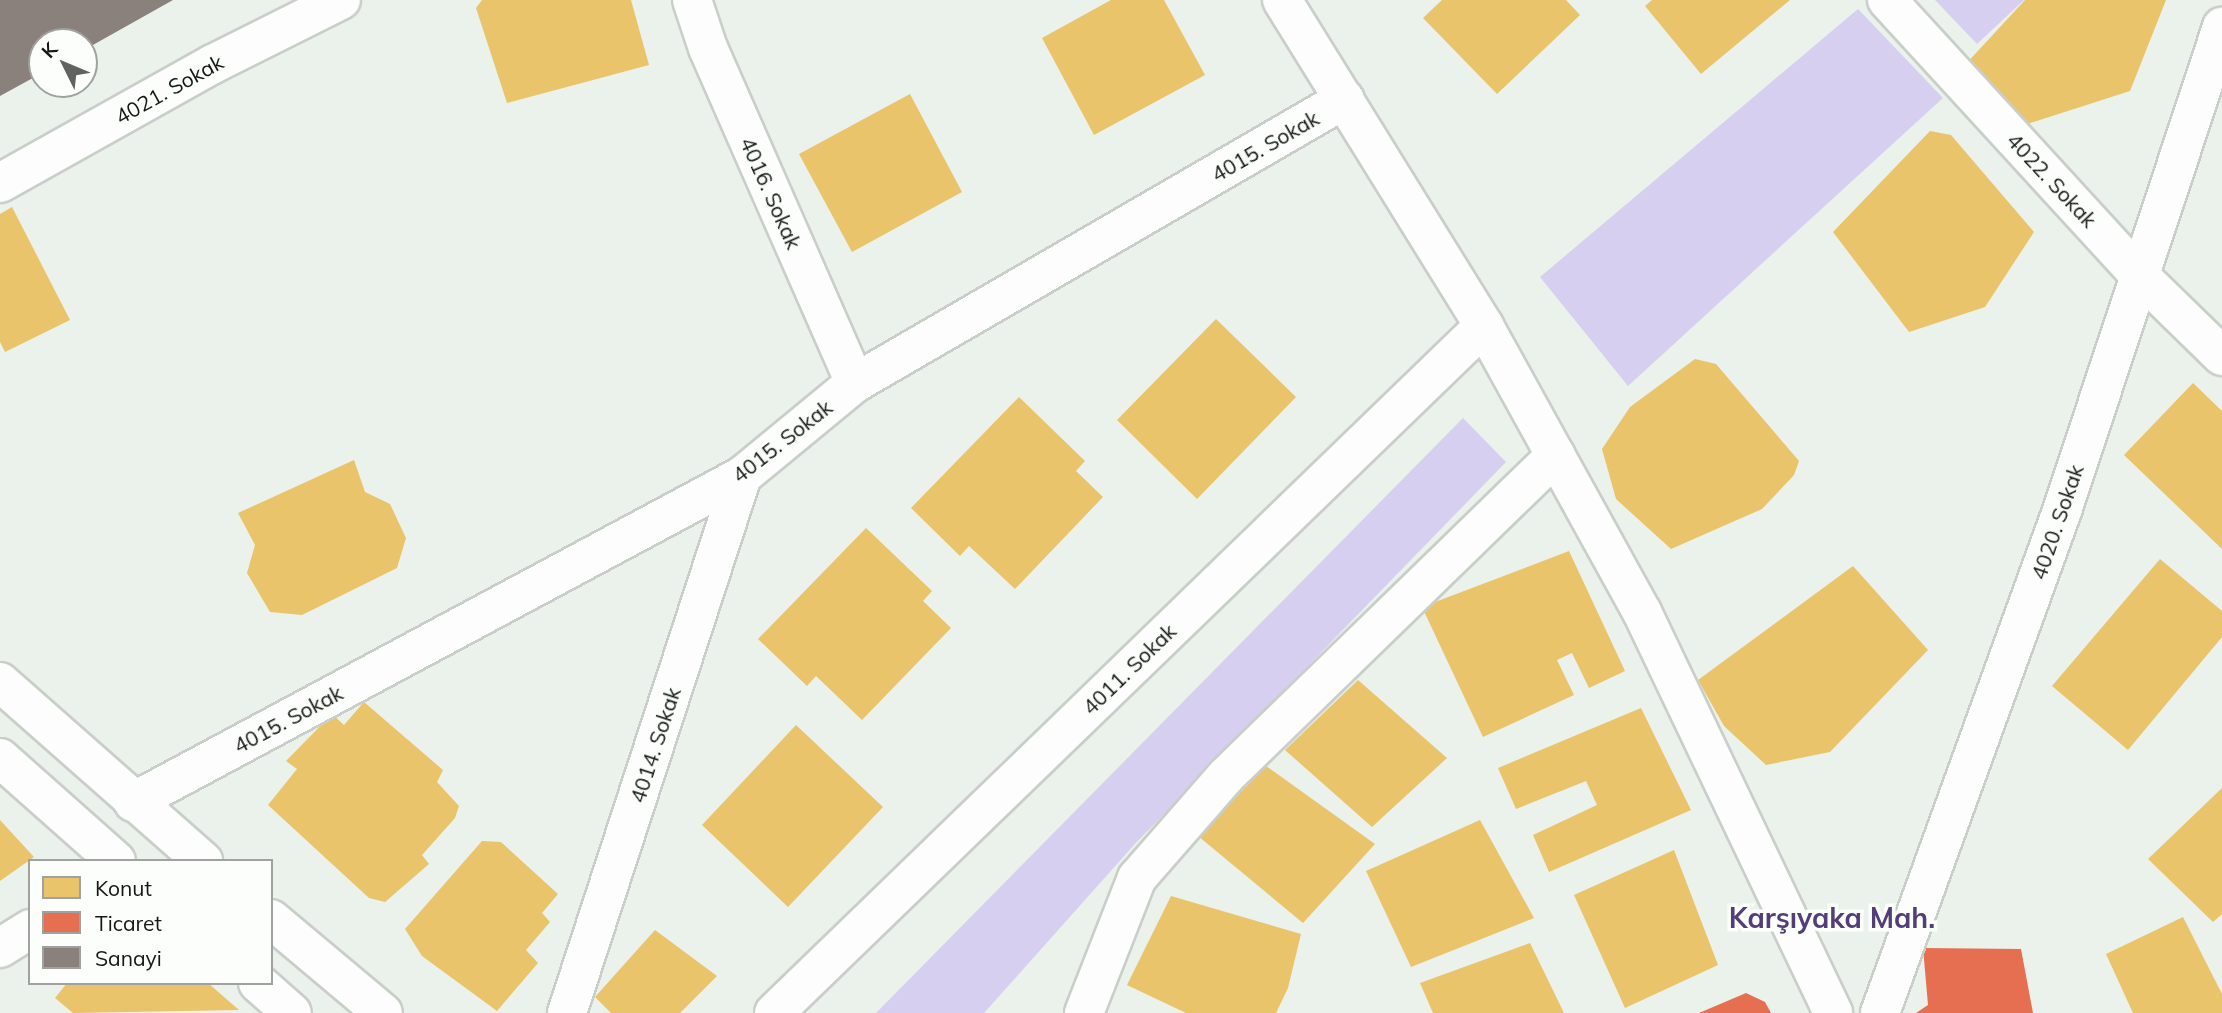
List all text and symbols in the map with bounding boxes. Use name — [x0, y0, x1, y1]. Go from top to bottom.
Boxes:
north arrow — [28, 28, 98, 98]
text: K — [36, 37, 62, 63]
street label: 4021. Sokak — [110, 49, 228, 129]
street label: 4015. Sokak — [1207, 105, 1323, 187]
street label: 4022. Sokak — [2002, 128, 2102, 232]
street label: 4016. Sokak — [735, 133, 807, 253]
street label: 4015. Sokak — [727, 394, 837, 488]
street label: 4020. Sokak — [2026, 461, 2088, 583]
street label: 4011. Sokak — [1077, 618, 1181, 720]
street label: 4015. Sokak — [229, 680, 347, 758]
street label: 4014. Sokak — [624, 684, 686, 806]
legend — [28, 859, 273, 985]
text: Konut — [95, 875, 152, 901]
district label: Karşıyaka Mah. — [1729, 901, 1935, 935]
text: Ticaret — [95, 910, 162, 936]
text: Sanayi — [95, 945, 162, 971]

